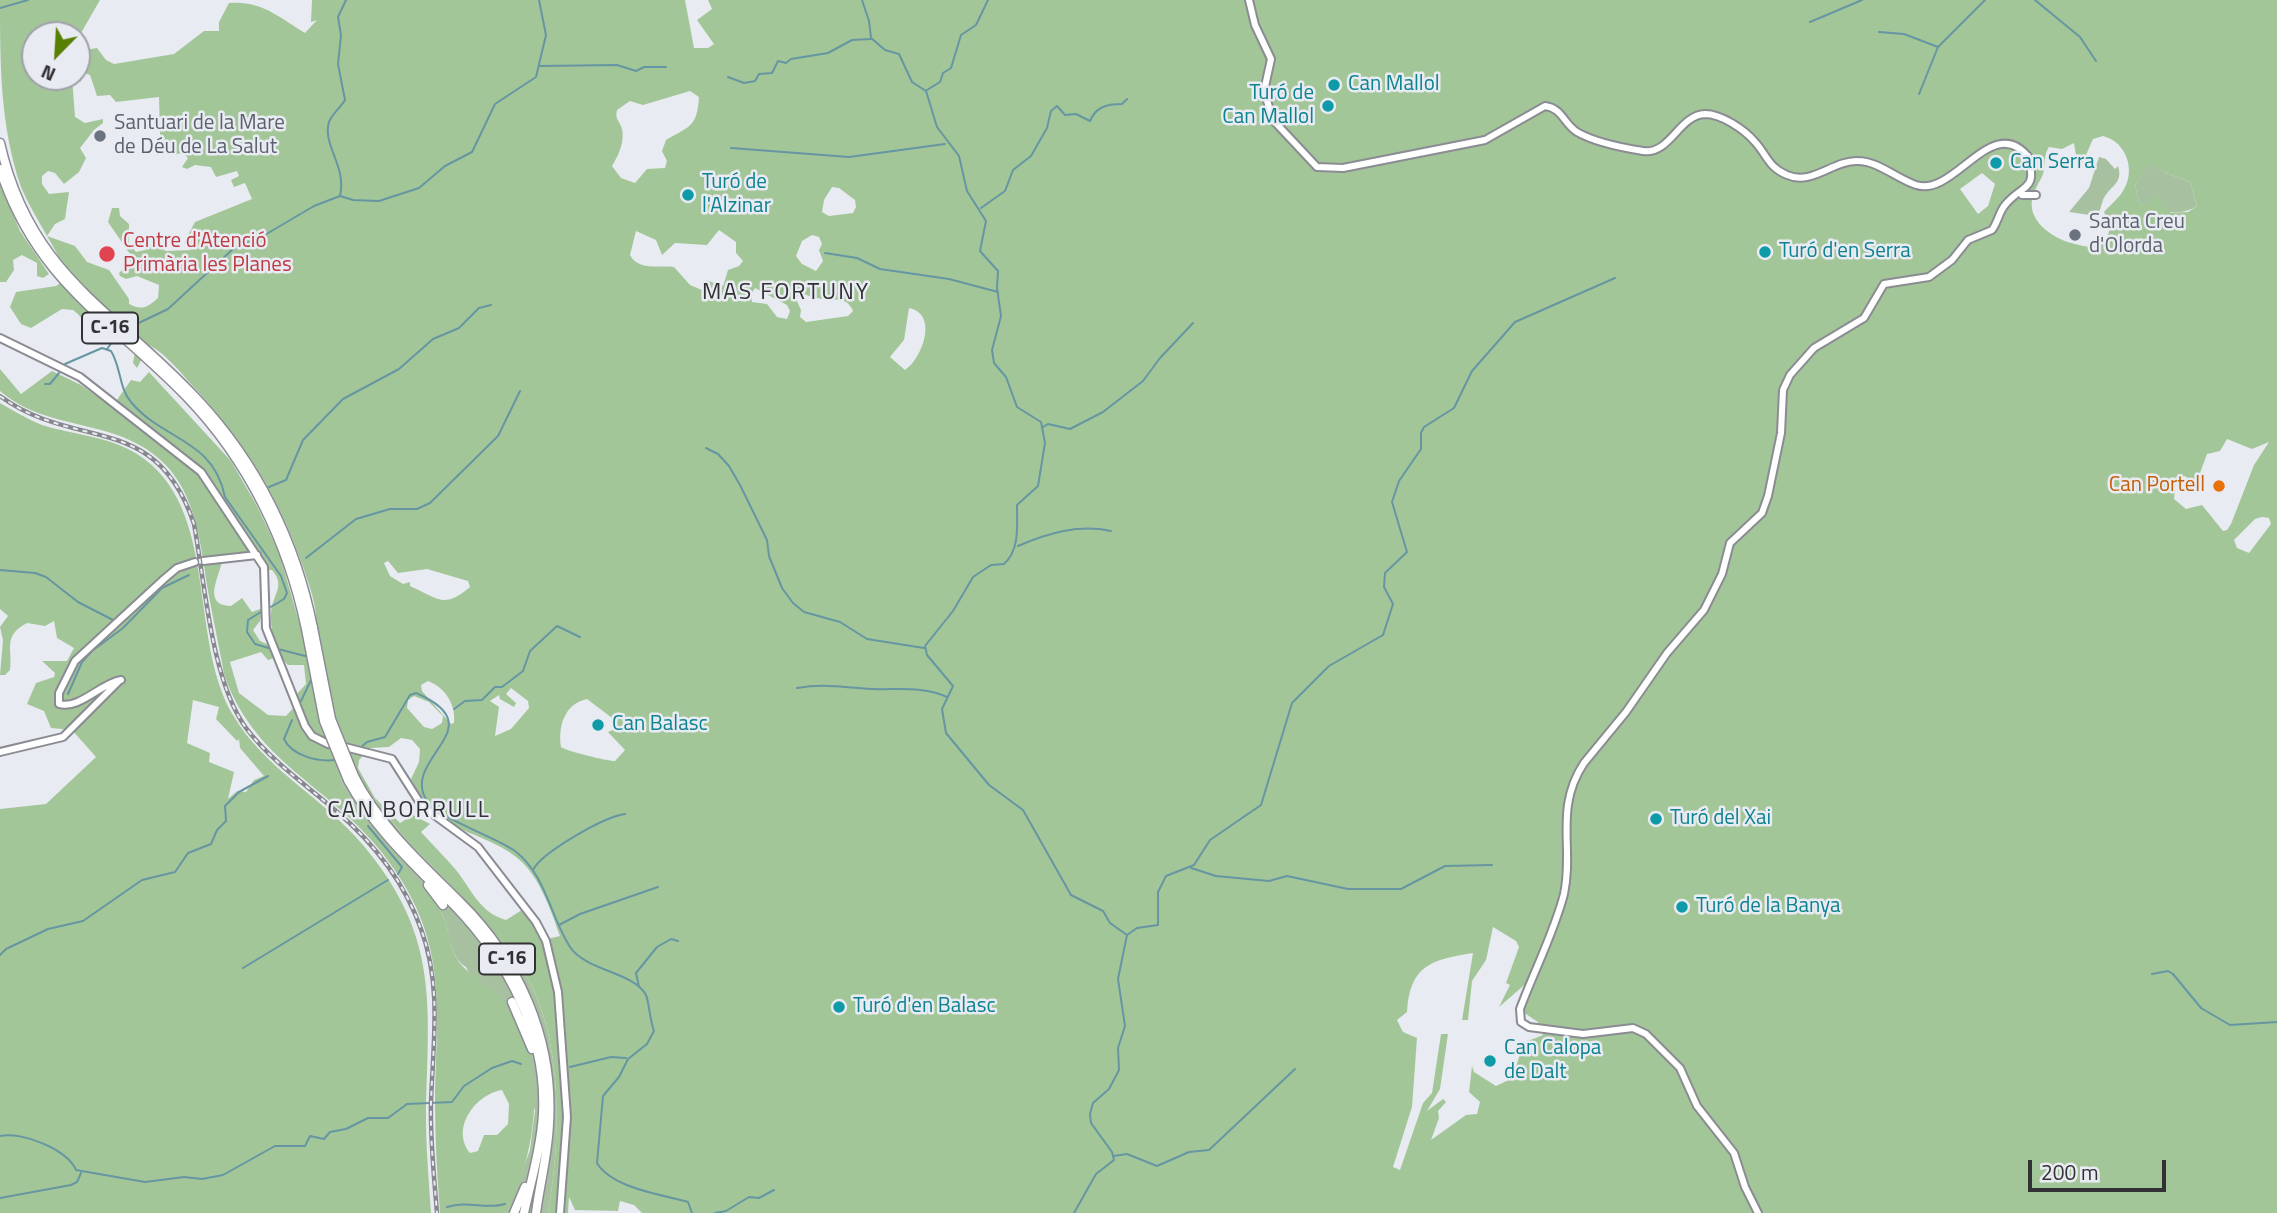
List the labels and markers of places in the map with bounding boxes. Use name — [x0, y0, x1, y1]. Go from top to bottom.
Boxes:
place label: Can Mallol — [1348, 72, 1440, 98]
marker: Can Mallol — [1326, 77, 1342, 93]
place label: Turó de Can Mallol — [1222, 81, 1314, 131]
marker: Turó de Can Mallol — [1320, 98, 1336, 114]
place label: Santuari de la Mare de Déu de La Salut — [114, 111, 285, 161]
marker: Santuari de la Mare de Déu de La Salut — [92, 128, 108, 144]
place label: Can Serra — [2010, 150, 2095, 176]
marker: Can Serra — [1988, 155, 2004, 171]
place label: Turó de l'Alzinar — [702, 170, 771, 220]
marker: Turó de l'Alzinar — [680, 187, 696, 203]
place label: Santa Creu d'Olorda — [2089, 210, 2185, 260]
marker: Santa Creu d'Olorda — [2067, 227, 2083, 243]
place label: Centre d'Atenció Primària les Planes — [123, 229, 292, 279]
place label: Turó d'en Serra — [1779, 239, 1911, 265]
marker: Centre d'Atenció Primària les Planes — [97, 244, 117, 264]
marker: Turó d'en Serra — [1757, 244, 1773, 260]
place label: Can Portell — [2109, 473, 2205, 499]
marker: Can Portell — [2211, 478, 2227, 494]
place label: Can Balasc — [612, 712, 708, 738]
marker: Can Balasc — [590, 717, 606, 733]
place label: Turó del Xai — [1670, 806, 1771, 832]
marker: Turó del Xai — [1648, 811, 1664, 827]
place label: Turó de la Banya — [1696, 894, 1841, 920]
marker: Turó de la Banya — [1674, 899, 1690, 915]
place label: Turó d'en Balasc — [853, 994, 996, 1020]
marker: Turó d'en Balasc — [831, 999, 847, 1015]
place label: Can Calopa de Dalt — [1504, 1036, 1601, 1086]
marker: Can Calopa de Dalt — [1482, 1053, 1498, 1069]

